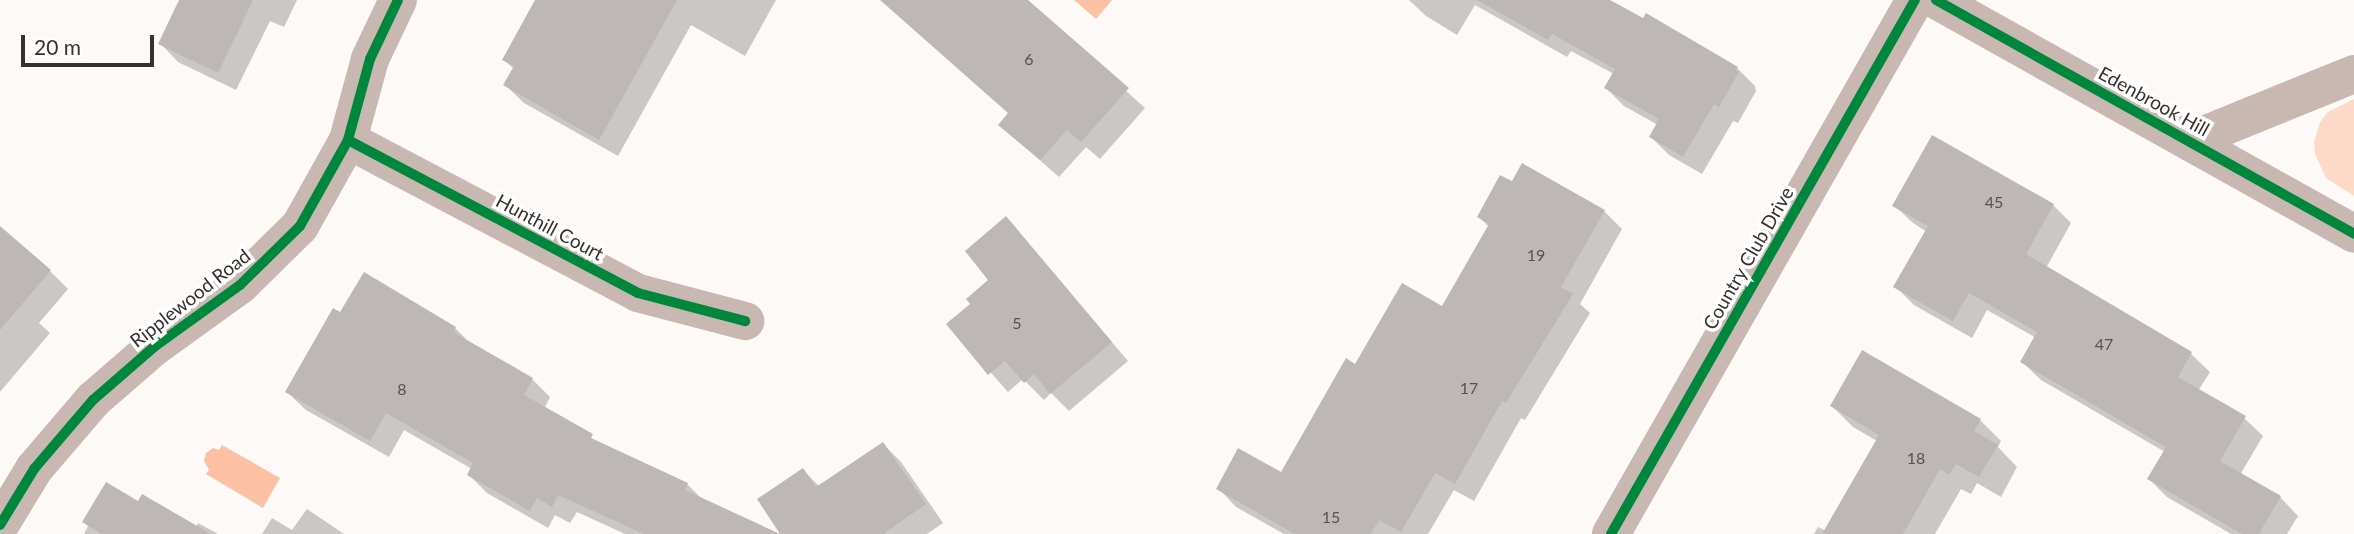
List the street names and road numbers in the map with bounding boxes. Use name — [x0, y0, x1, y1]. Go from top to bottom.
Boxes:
street label: Edenbrook Hill — [2095, 61, 2213, 141]
street label: Country Club Drive — [1698, 182, 1798, 334]
street label: Hunthill Court — [492, 189, 608, 265]
street label: Ripplewood Road — [125, 244, 255, 352]

